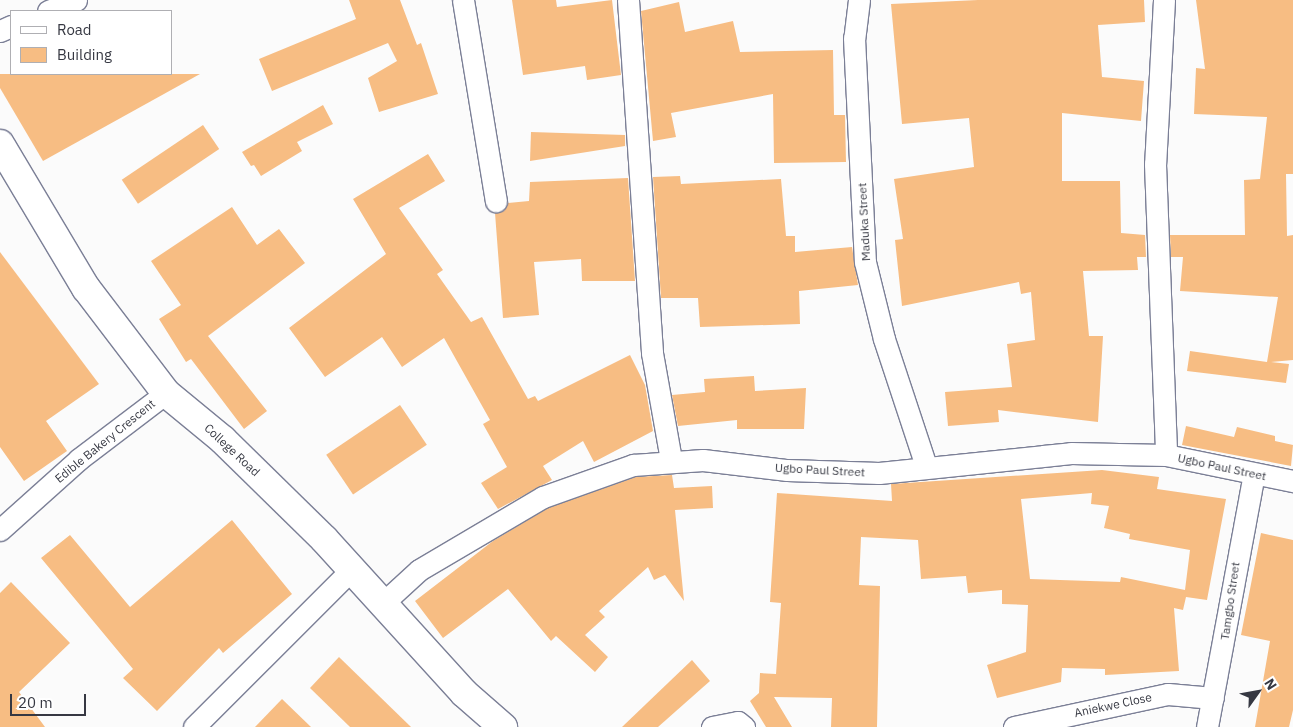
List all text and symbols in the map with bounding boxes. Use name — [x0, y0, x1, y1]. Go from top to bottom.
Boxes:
legend — [10, 10, 172, 75]
text: Road — [57, 20, 92, 39]
text: Building — [57, 45, 112, 64]
street label: Maduka Street — [855, 183, 873, 261]
street label: Edible Bakery Crescent — [52, 396, 158, 486]
street label: College Road — [201, 421, 263, 479]
street label: Ugbo Paul Street — [1176, 451, 1268, 483]
street label: Ugbo Paul Street — [775, 460, 865, 480]
street label: Tamgbo Street — [1217, 561, 1243, 641]
north arrow — [1233, 667, 1283, 717]
text: N — [1260, 675, 1281, 693]
scale bar — [12, 684, 89, 716]
street label: Aniekwe Close — [1073, 690, 1153, 720]
text: 20 m — [18, 693, 53, 712]

